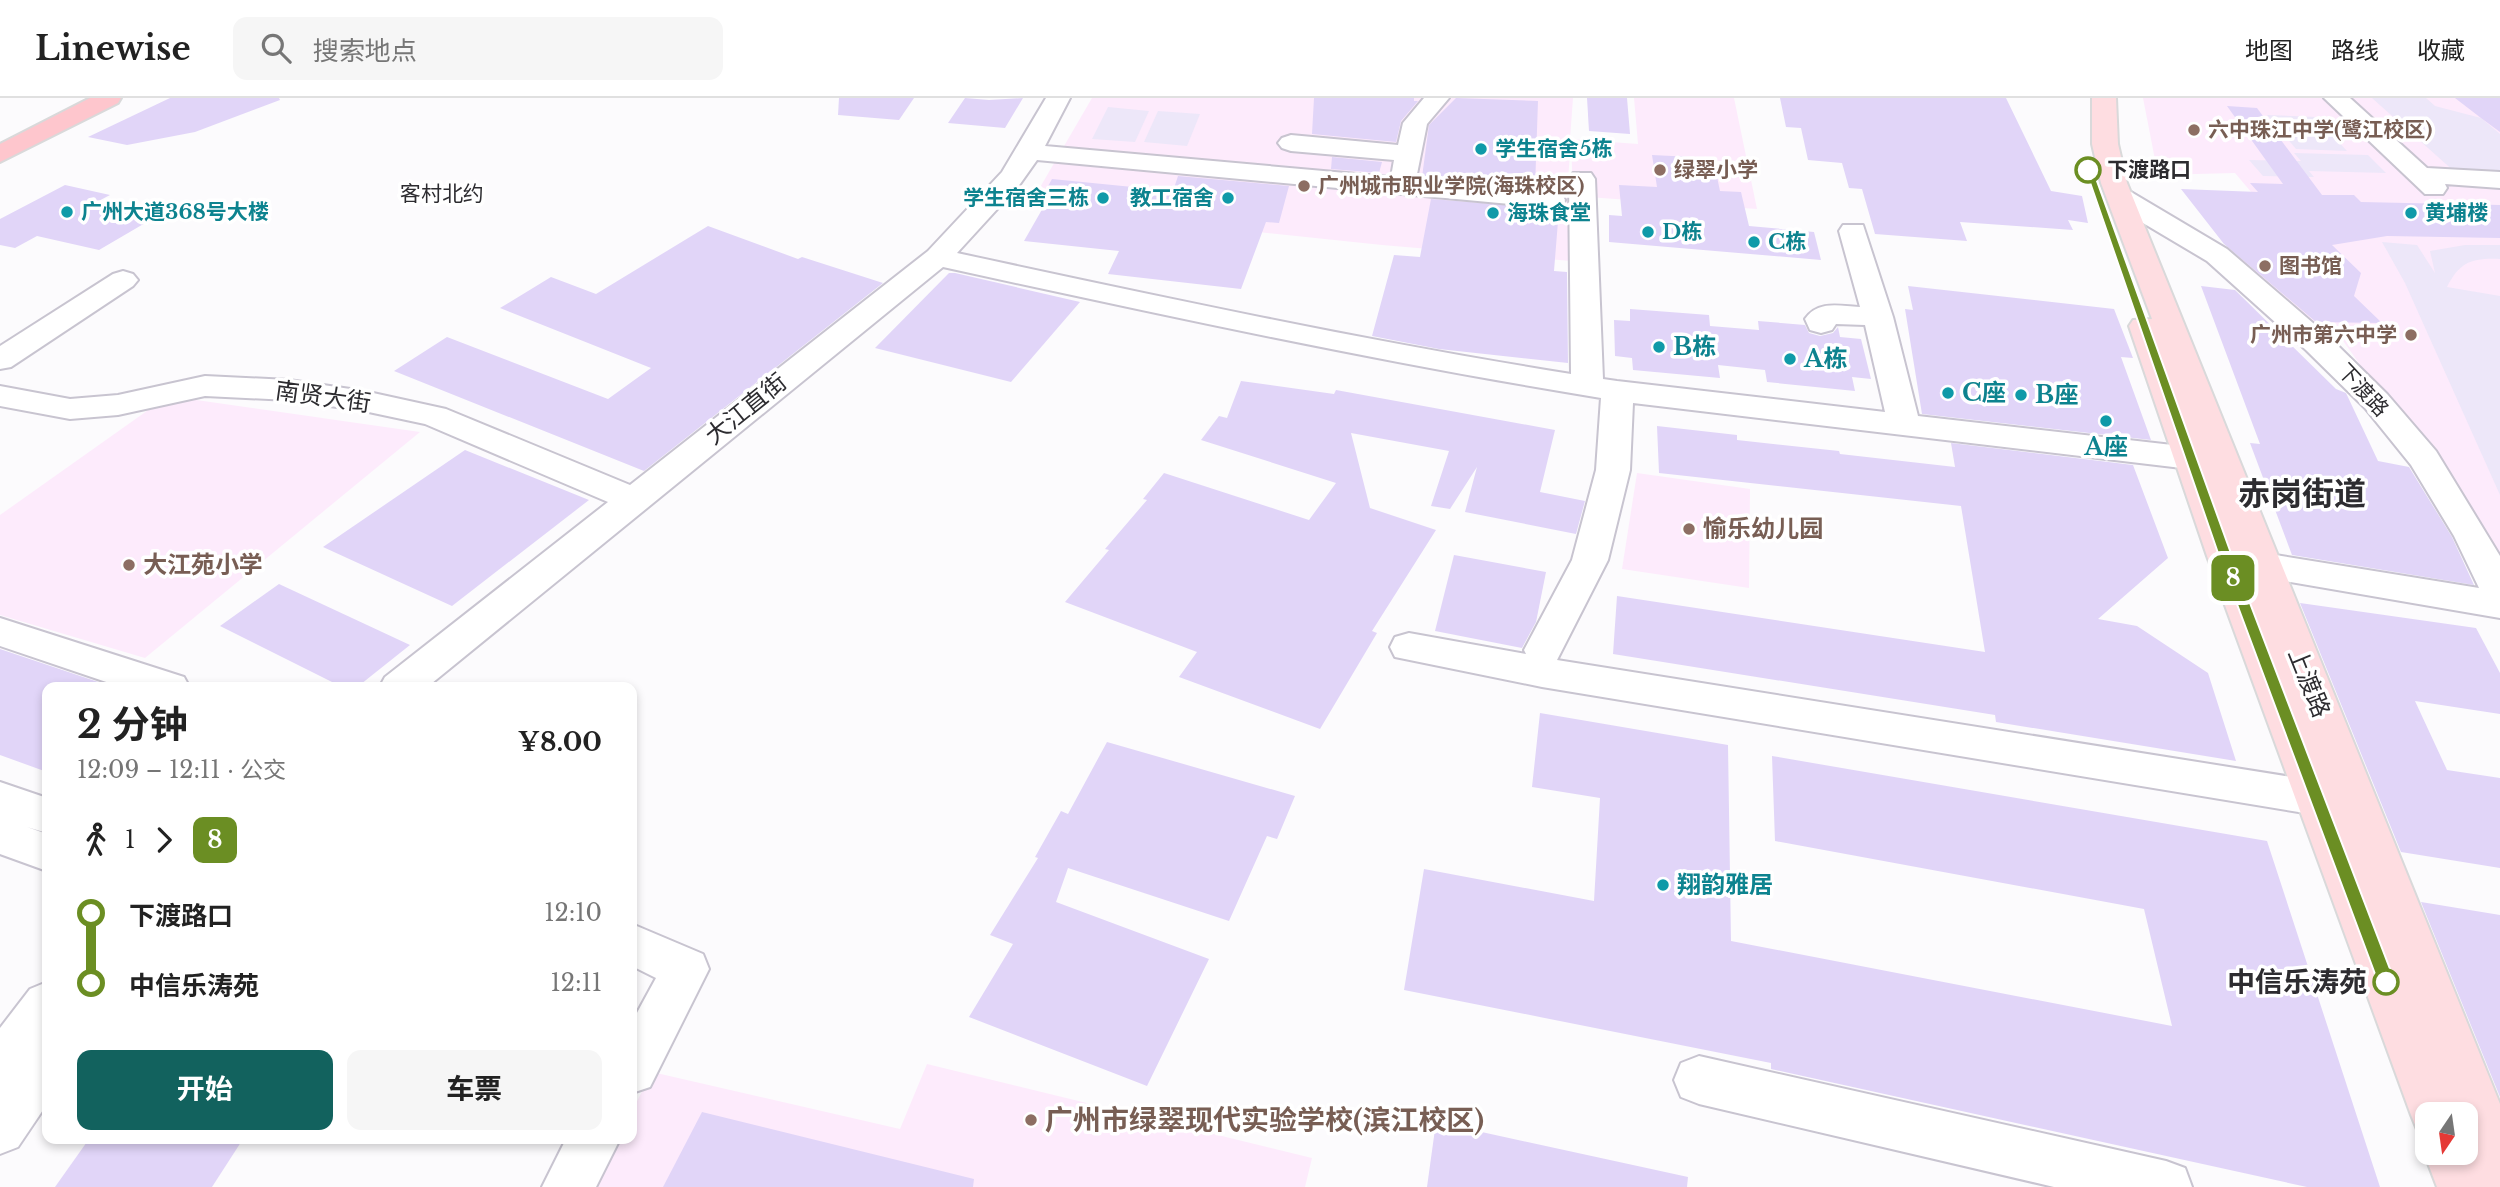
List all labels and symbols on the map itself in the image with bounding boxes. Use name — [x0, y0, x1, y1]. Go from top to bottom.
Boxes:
place label: 六中珠江中学(鹭江校区) — [2208, 117, 2432, 143]
marker: 六中珠江中学(鹭江校区) — [2186, 122, 2202, 138]
place label: 学生宿舍5栋 — [1495, 136, 1613, 162]
marker: 学生宿舍5栋 — [1473, 141, 1489, 157]
place label: 绿翠小学 — [1674, 157, 1758, 183]
marker: 下渡路口 — [2075, 157, 2101, 183]
place label: 下渡路口 — [2107, 157, 2191, 183]
marker: 绿翠小学 — [1652, 162, 1668, 178]
place label: 广州城市职业学院(海珠校区) — [1318, 173, 1584, 199]
marker: 广州城市职业学院(海珠校区) — [1296, 178, 1312, 194]
district label: 客村北约 — [400, 181, 484, 207]
place label: 学生宿舍三栋 — [963, 185, 1089, 211]
place label: 教工宿舍 — [1130, 185, 1214, 211]
marker: 学生宿舍三栋 — [1095, 190, 1111, 206]
marker: 教工宿舍 — [1220, 190, 1236, 206]
place label: 广州大道368号大楼 — [81, 199, 269, 225]
place label: 海珠食堂 — [1507, 200, 1591, 226]
place label: 黄埔楼 — [2425, 200, 2488, 226]
marker: 广州大道368号大楼 — [59, 204, 75, 220]
marker: 海珠食堂 — [1485, 205, 1501, 221]
marker: 黄埔楼 — [2403, 205, 2419, 221]
place label: D栋 — [1662, 219, 1702, 245]
marker: D栋 — [1640, 224, 1656, 240]
place label: C栋 — [1768, 229, 1806, 255]
marker: C栋 — [1746, 234, 1762, 250]
place label: 图书馆 — [2279, 253, 2342, 279]
marker: 图书馆 — [2257, 258, 2273, 274]
place label: 广州市第六中学 — [2250, 322, 2397, 348]
marker: 广州市第六中学 — [2403, 327, 2419, 343]
place label: B栋 — [1673, 332, 1716, 361]
marker: B栋 — [1651, 339, 1667, 355]
place label: A栋 — [1803, 344, 1847, 373]
marker: A栋 — [1782, 351, 1798, 367]
street label: 下渡路 — [2332, 358, 2394, 422]
street label: 大江直街 — [699, 367, 792, 450]
street label: 南贤大街 — [274, 375, 373, 418]
place label: C座 — [1962, 378, 2006, 407]
place label: B座 — [2035, 380, 2078, 409]
marker: C座 — [1940, 385, 1956, 401]
marker: B座 — [2013, 387, 2029, 403]
marker: A座 — [2098, 413, 2114, 429]
place label: A座 — [2083, 432, 2128, 461]
district label: 赤岗街道 — [2238, 474, 2366, 514]
place label: 愉乐幼儿园 — [1703, 514, 1823, 543]
marker: 愉乐幼儿园 — [1681, 521, 1697, 537]
place label: 大江苑小学 — [143, 550, 263, 579]
line badge: 8 — [2210, 555, 2256, 601]
marker: 大江苑小学 — [121, 557, 137, 573]
street label: 上渡路 — [2283, 644, 2336, 722]
place label: 翔韵雅居 — [1677, 870, 1773, 899]
marker: 翔韵雅居 — [1655, 877, 1671, 893]
place label: 中信乐涛苑 — [2227, 965, 2367, 1000]
marker: 中信乐涛苑 — [2373, 969, 2399, 995]
north arrow — [2415, 1102, 2478, 1166]
place label: 广州市绿翠现代实验学校(滨江校区) — [1045, 1103, 1484, 1138]
marker: 广州市绿翠现代实验学校(滨江校区) — [1023, 1112, 1039, 1128]

